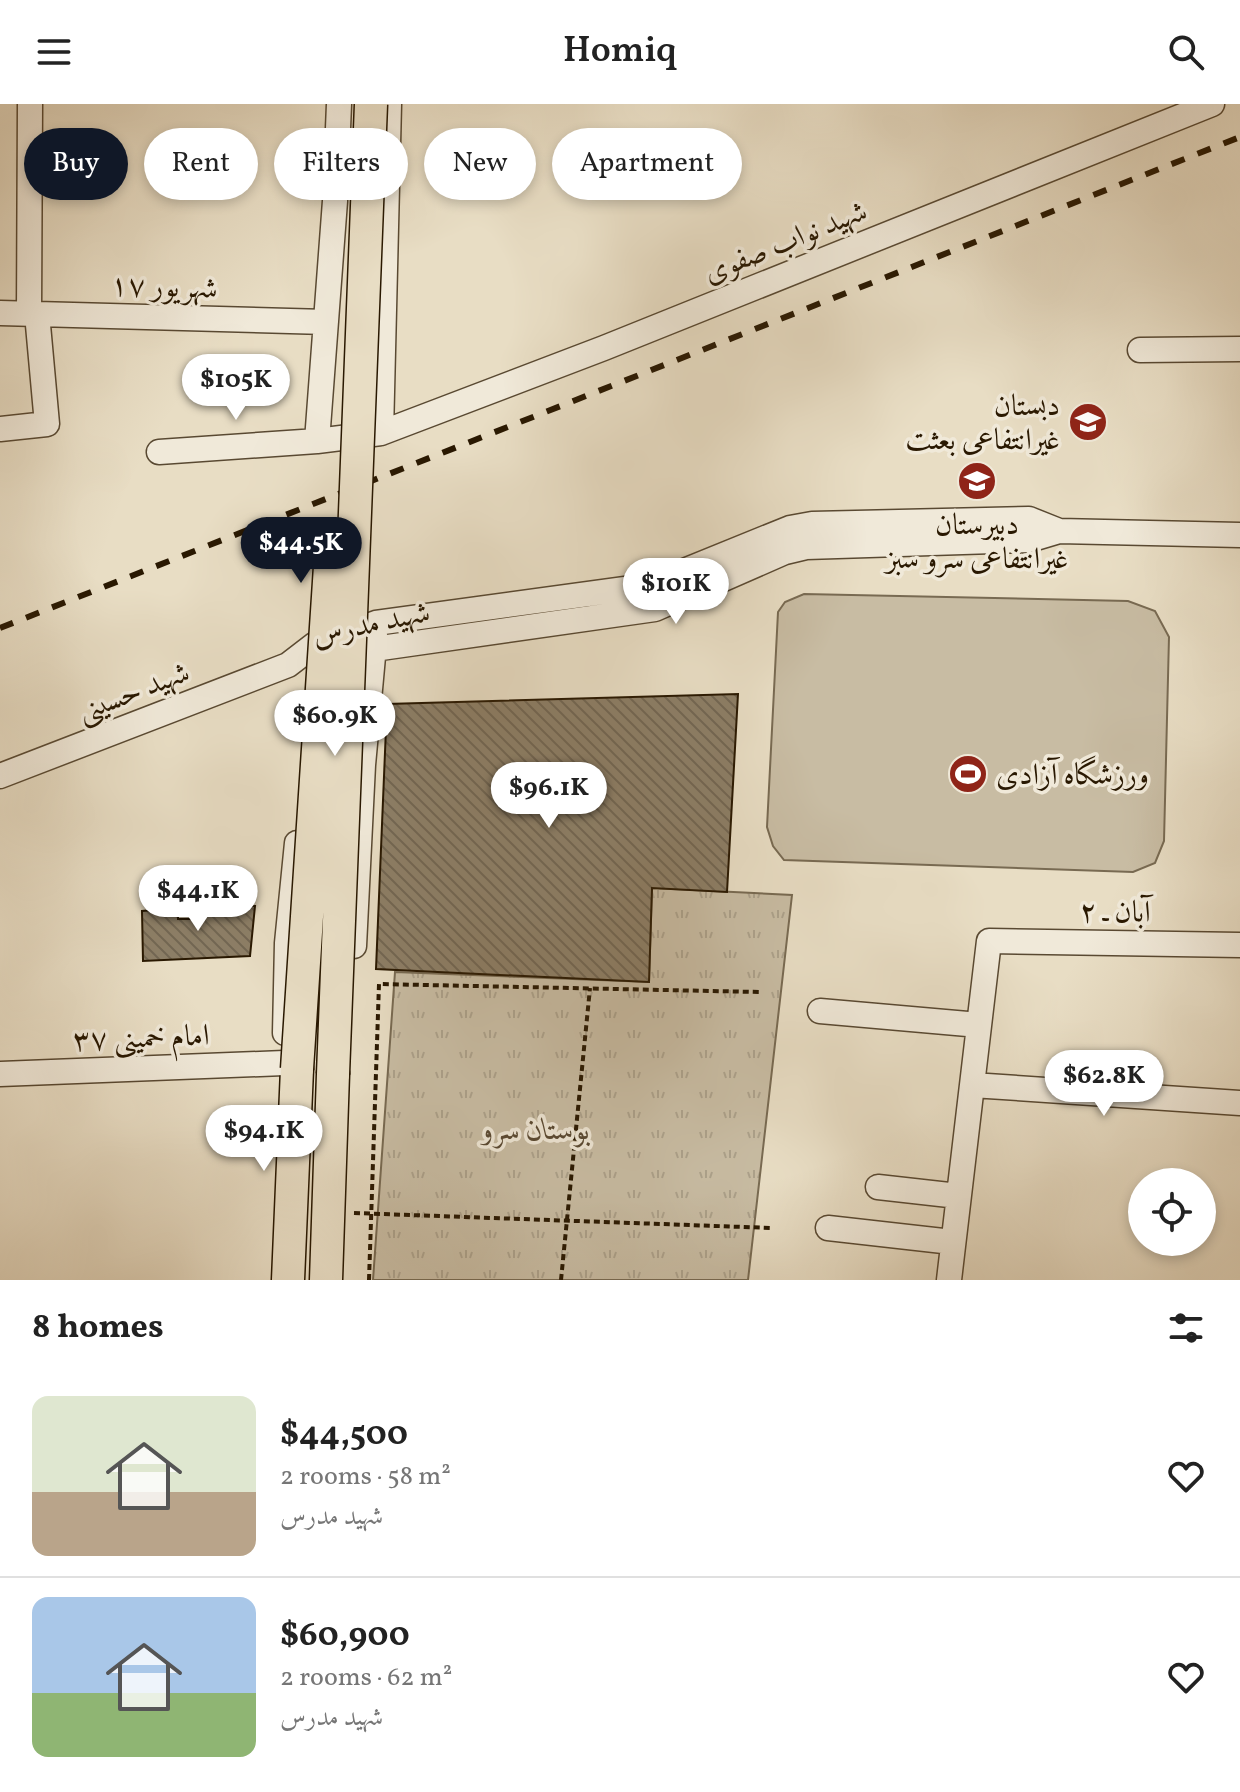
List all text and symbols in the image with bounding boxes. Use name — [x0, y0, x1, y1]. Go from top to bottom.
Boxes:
text: Homiq — [563, 27, 677, 77]
icon: menu — [32, 30, 76, 74]
icon: search — [1164, 30, 1208, 74]
chip: Buy — [24, 128, 128, 200]
chip: Rent — [144, 128, 258, 200]
chip: Filters — [274, 128, 408, 200]
chip: New — [424, 128, 536, 200]
chip: Apartment — [552, 128, 742, 200]
street label: شهید نواب صفوی — [697, 191, 874, 295]
street label: ۱۷ شهریور — [110, 265, 218, 311]
pin: $105K — [180, 354, 292, 422]
text: $105K — [200, 362, 272, 398]
place label: دبستان غیرانتفاعی بعثت — [905, 386, 1060, 462]
school or university icon: دبستان غیرانتفاعی بعثت — [1067, 401, 1109, 443]
school or university icon: دبیرستان غیرانتفاعی سرو سبز — [956, 460, 998, 502]
place label: دبیرستان غیرانتفاعی سرو سبز — [883, 505, 1068, 581]
pin: $44.5K — [236, 517, 366, 585]
text: $44.5K — [259, 525, 343, 561]
pin: $101K — [620, 558, 732, 626]
text: $101K — [641, 566, 711, 602]
street label: شهید مدرس — [309, 592, 434, 658]
street label: شهید حسینی — [71, 652, 196, 734]
pin: $60.9K — [270, 690, 400, 758]
text: $60.9K — [292, 698, 378, 734]
sports icon: ورزشگاه آزادی — [947, 753, 989, 795]
place label: ورزشگاه آزادی — [996, 755, 1149, 797]
pin: $96.1K — [484, 762, 614, 830]
text: $96.1K — [509, 770, 589, 806]
pin: $44.1K — [133, 865, 263, 933]
text: $44.1K — [157, 873, 239, 909]
street label: آبان ـ ۲ — [1079, 891, 1154, 935]
street label: امام خمینی ۳۷ — [72, 1016, 210, 1065]
pin: $62.8K — [1039, 1050, 1169, 1118]
text: $62.8K — [1063, 1058, 1145, 1094]
pin: $94.1K — [199, 1105, 329, 1173]
park label: بوستان سرو — [480, 1110, 591, 1152]
text: $94.1K — [224, 1113, 304, 1149]
map controls — [1128, 1168, 1216, 1256]
button: locate — [1128, 1168, 1216, 1256]
text: 8 homes — [32, 1305, 164, 1352]
icon: filters — [1164, 1306, 1208, 1350]
text: $44,500 — [280, 1412, 408, 1459]
icon: home — [96, 1428, 192, 1524]
icon: heart — [1164, 1454, 1208, 1498]
text: 2 rooms · 58 m² — [280, 1459, 451, 1495]
text: شهید مدرس — [280, 1499, 383, 1535]
text: $60,900 — [280, 1613, 410, 1660]
icon: home — [96, 1629, 192, 1725]
icon: heart — [1164, 1655, 1208, 1699]
text: 2 rooms · 62 m² — [280, 1660, 452, 1696]
text: شهید مدرس — [280, 1700, 383, 1736]

